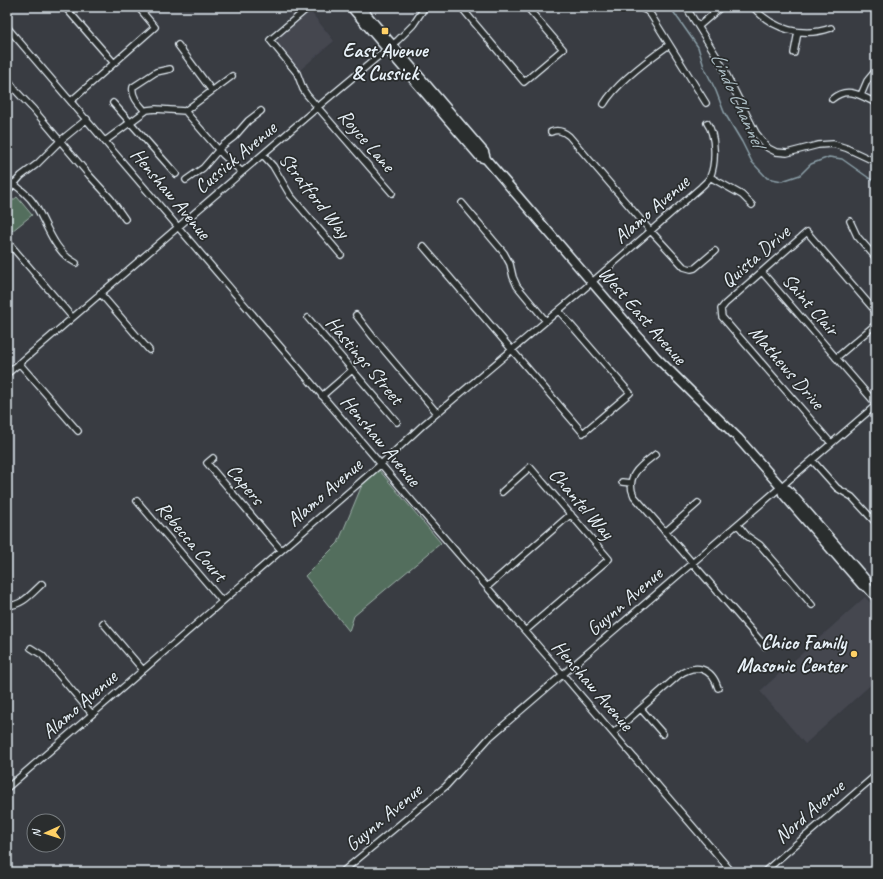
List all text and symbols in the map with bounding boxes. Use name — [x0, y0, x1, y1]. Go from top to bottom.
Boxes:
marker: East Avenue & Cussick — [380, 26, 390, 36]
place label: East Avenue & Cussick — [343, 38, 430, 86]
water label: Lindo Channel — [705, 48, 774, 156]
street label: Royce Lane — [333, 104, 402, 178]
street label: Cussick Avenue — [189, 115, 283, 199]
street label: Henshaw Avenue — [125, 142, 217, 245]
street label: Stratford Way — [274, 148, 357, 245]
street label: Alamo Avenue — [608, 169, 695, 249]
street label: Quista Drive — [716, 219, 796, 293]
street label: West East Avenue — [593, 261, 693, 371]
street label: Saint Clair — [777, 268, 846, 342]
street label: Hastings Street — [320, 311, 410, 412]
street label: Mathews Drive — [743, 320, 831, 416]
street label: Henshaw Avenue — [335, 389, 427, 492]
street label: Alamo Avenue — [281, 452, 368, 532]
street label: Capers — [221, 459, 271, 512]
street label: Chantel Way — [544, 462, 620, 545]
street label: Rebecca Court — [151, 496, 234, 589]
street label: Guynn Avenue — [581, 561, 669, 641]
place label: Chico Family Masonic Center — [737, 630, 849, 678]
street label: Henshaw Avenue — [546, 635, 640, 737]
marker: Chico Family Masonic Center — [849, 649, 859, 659]
street label: Alamo Avenue — [36, 664, 123, 744]
street label: Nord Avenue — [769, 773, 851, 849]
street label: Guynn Avenue — [340, 777, 428, 857]
north arrow — [26, 813, 66, 853]
text: N — [29, 828, 43, 837]

